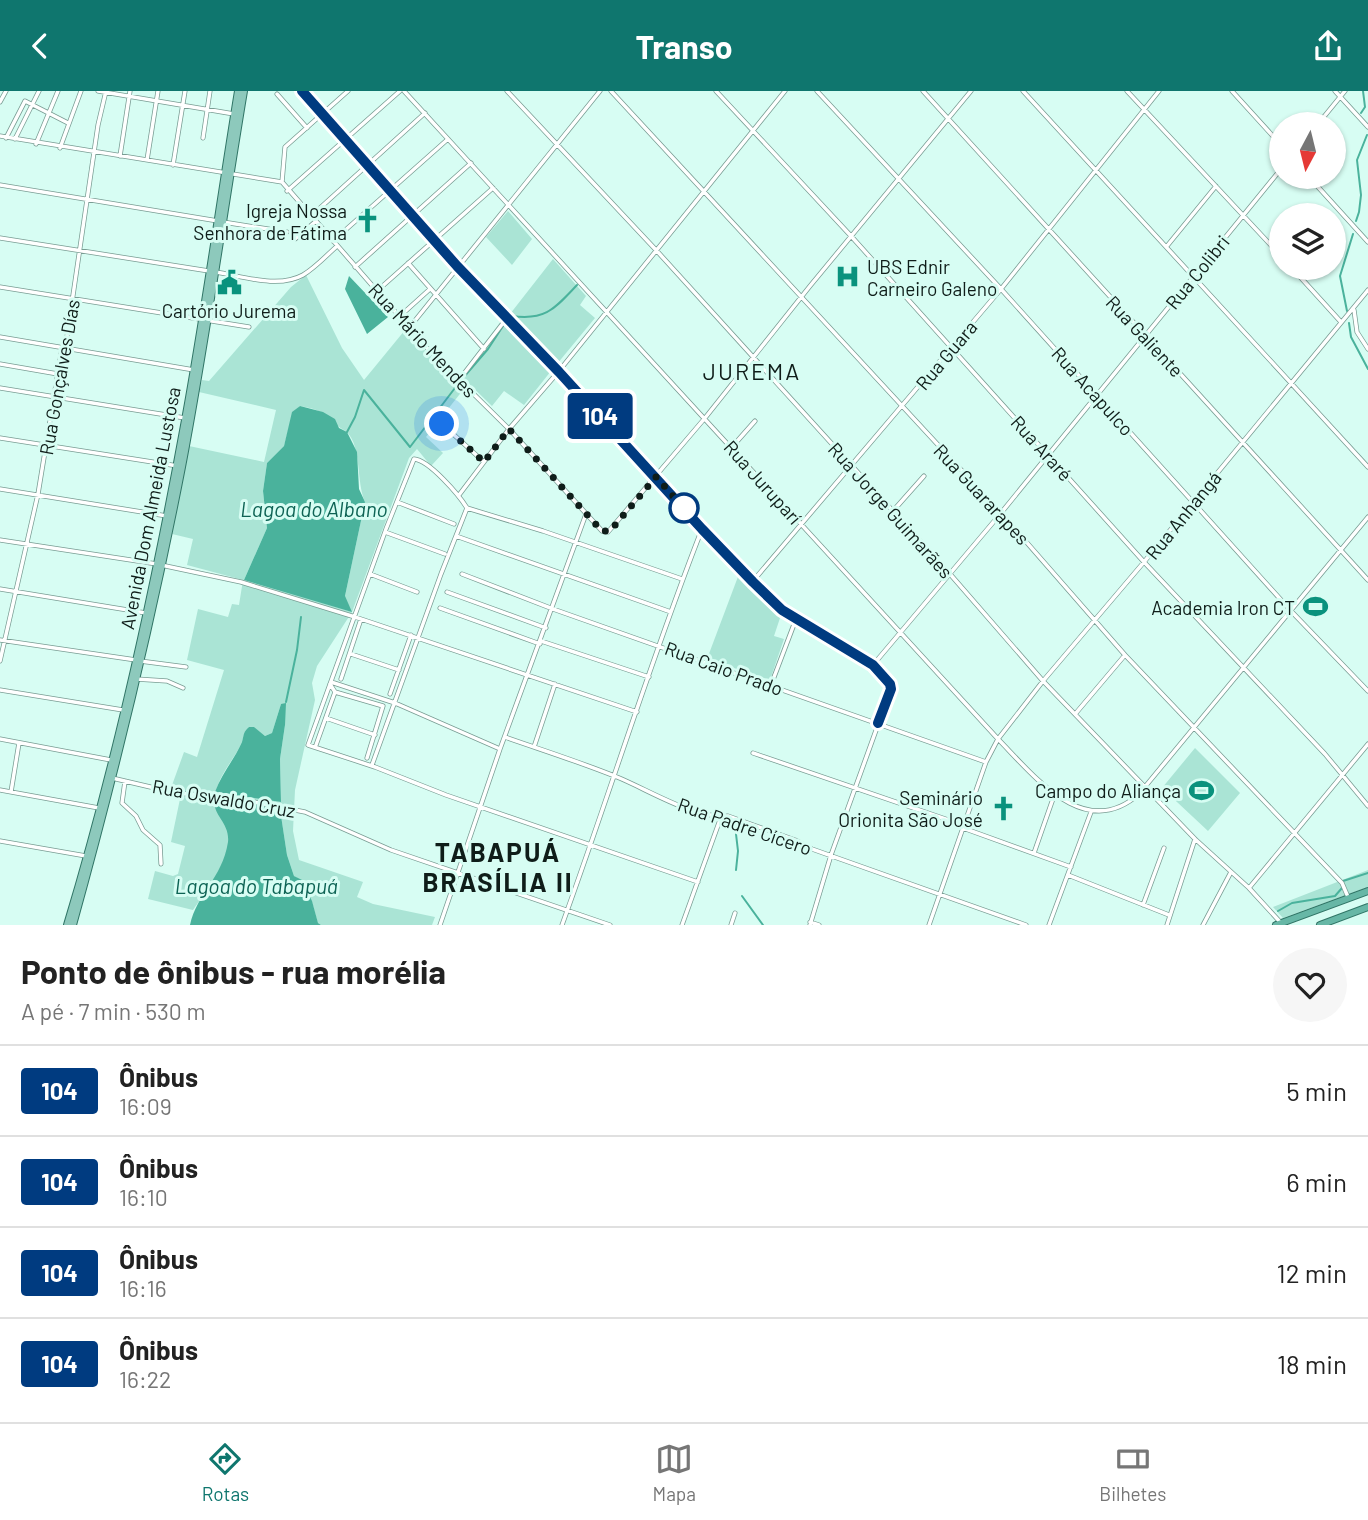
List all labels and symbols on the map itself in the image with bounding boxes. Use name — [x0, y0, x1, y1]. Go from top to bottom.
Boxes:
north arrow — [1269, 112, 1346, 189]
place label: Igreja Nossa Senhora de Fátima — [193, 199, 347, 244]
church icon: Igreja Nossa Senhora de Fátima — [353, 207, 381, 235]
street label: Rua Colibri — [1160, 230, 1234, 314]
place label: UBS Ednir Carneiro Galeno — [867, 255, 997, 300]
hospital icon: UBS Ednir Carneiro Galeno — [833, 263, 861, 291]
public building icon: Cartório Jurema — [215, 268, 243, 296]
street label: Rua Mário Mendes — [364, 278, 482, 402]
street label: Rua Galiente — [1102, 291, 1188, 381]
street label: Rua Gonçalves Días — [34, 297, 84, 457]
place label: Cartório Jurema — [162, 299, 296, 322]
street label: Rua Guara — [910, 316, 982, 394]
street label: Rua Acapulco — [1047, 342, 1139, 440]
district label: JUREMA — [703, 357, 801, 385]
street label: Avenida Dom Almeida Lustosa — [115, 385, 185, 631]
line badge: 104 — [560, 393, 640, 439]
your location — [424, 406, 459, 441]
street label: Rua Araré — [1007, 410, 1077, 486]
street label: Rua Juruparí — [719, 435, 807, 529]
street label: Rua Jorge Guimarães — [824, 437, 958, 583]
street label: Rua Guararapes — [929, 439, 1035, 549]
street label: Rua Anhangá — [1140, 466, 1226, 564]
unlabelled marker — [669, 493, 699, 523]
water label: Lagoa do Albano — [240, 496, 388, 521]
sports icon: Academia Iron CT — [1301, 593, 1329, 621]
place label: Academia Iron CT — [1151, 596, 1295, 619]
street label: Rua Caio Prado — [662, 636, 786, 700]
street label: Rua Oswaldo Cruz — [151, 774, 297, 822]
sports icon: Campo do Aliança — [1187, 776, 1215, 804]
place label: Campo do Aliança — [1035, 779, 1181, 802]
place label: Seminário Orionita São José — [838, 786, 983, 831]
street label: Rua Padre Cícero — [675, 792, 815, 860]
church icon: Seminário Orionita São José — [989, 794, 1017, 822]
district label: TABAPUÁ BRASÍLIA II — [422, 836, 574, 897]
water label: Lagoa do Tabapuá — [175, 873, 338, 898]

